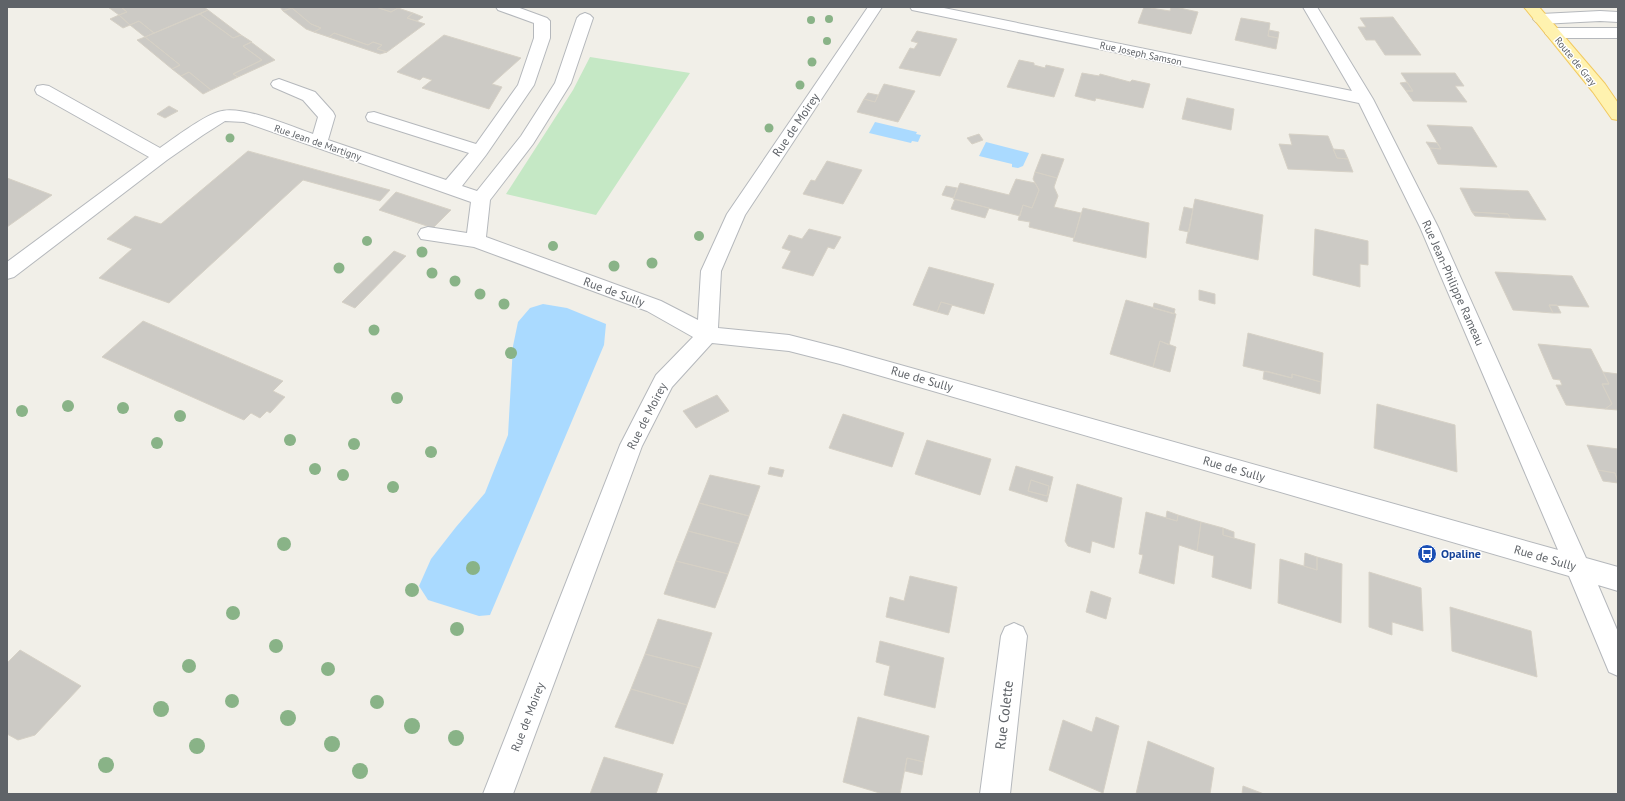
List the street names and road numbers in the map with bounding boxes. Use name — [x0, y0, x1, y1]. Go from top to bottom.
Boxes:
street label: Route de Gray — [1552, 34, 1600, 89]
street label: Rue Joseph Samson — [1099, 38, 1183, 69]
street label: Rue de Moirey — [769, 90, 822, 159]
street label: Rue Jean de Martigny — [273, 121, 363, 164]
street label: Rue Jean-Philippe Rameau — [1419, 218, 1488, 348]
street label: Rue de Sully — [582, 274, 647, 310]
street label: Rue de Sully — [889, 362, 955, 395]
street label: Rue de Moirey — [623, 379, 670, 452]
street label: Rue de Sully — [1201, 452, 1267, 485]
street label: Rue de Sully — [1512, 541, 1578, 574]
street label: Rue de Moirey — [507, 680, 548, 754]
street label: Rue Colette — [991, 680, 1017, 750]

